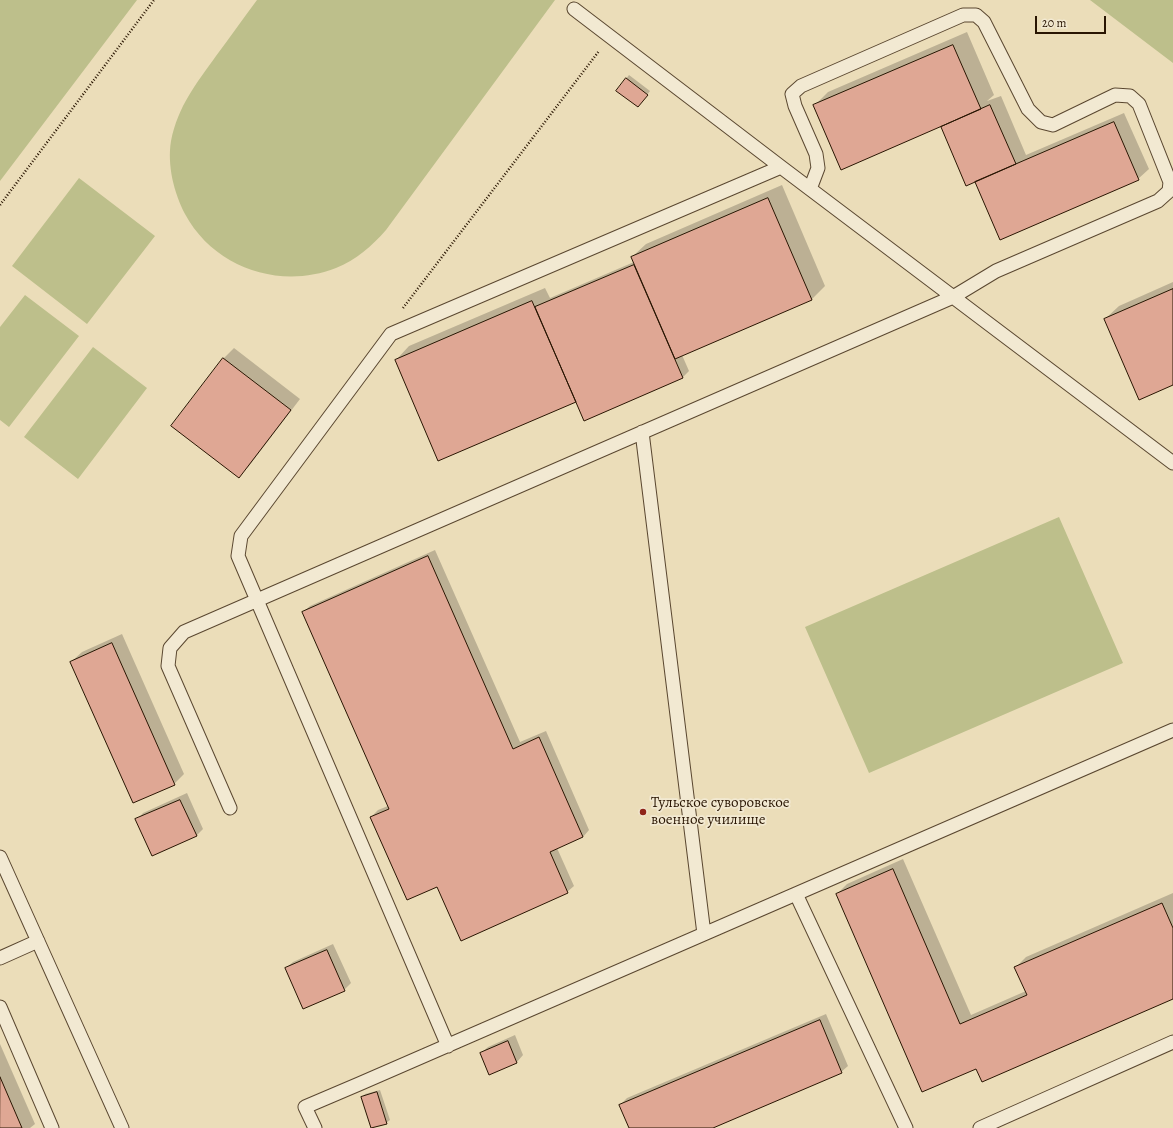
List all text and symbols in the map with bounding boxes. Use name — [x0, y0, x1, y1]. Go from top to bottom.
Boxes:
scale bar — [1037, 8, 1108, 34]
text: 20 m — [1042, 15, 1066, 31]
place label: Тульское суворовское военное училище — [651, 794, 790, 829]
marker: Тульское суворовское военное училище — [638, 807, 648, 817]

